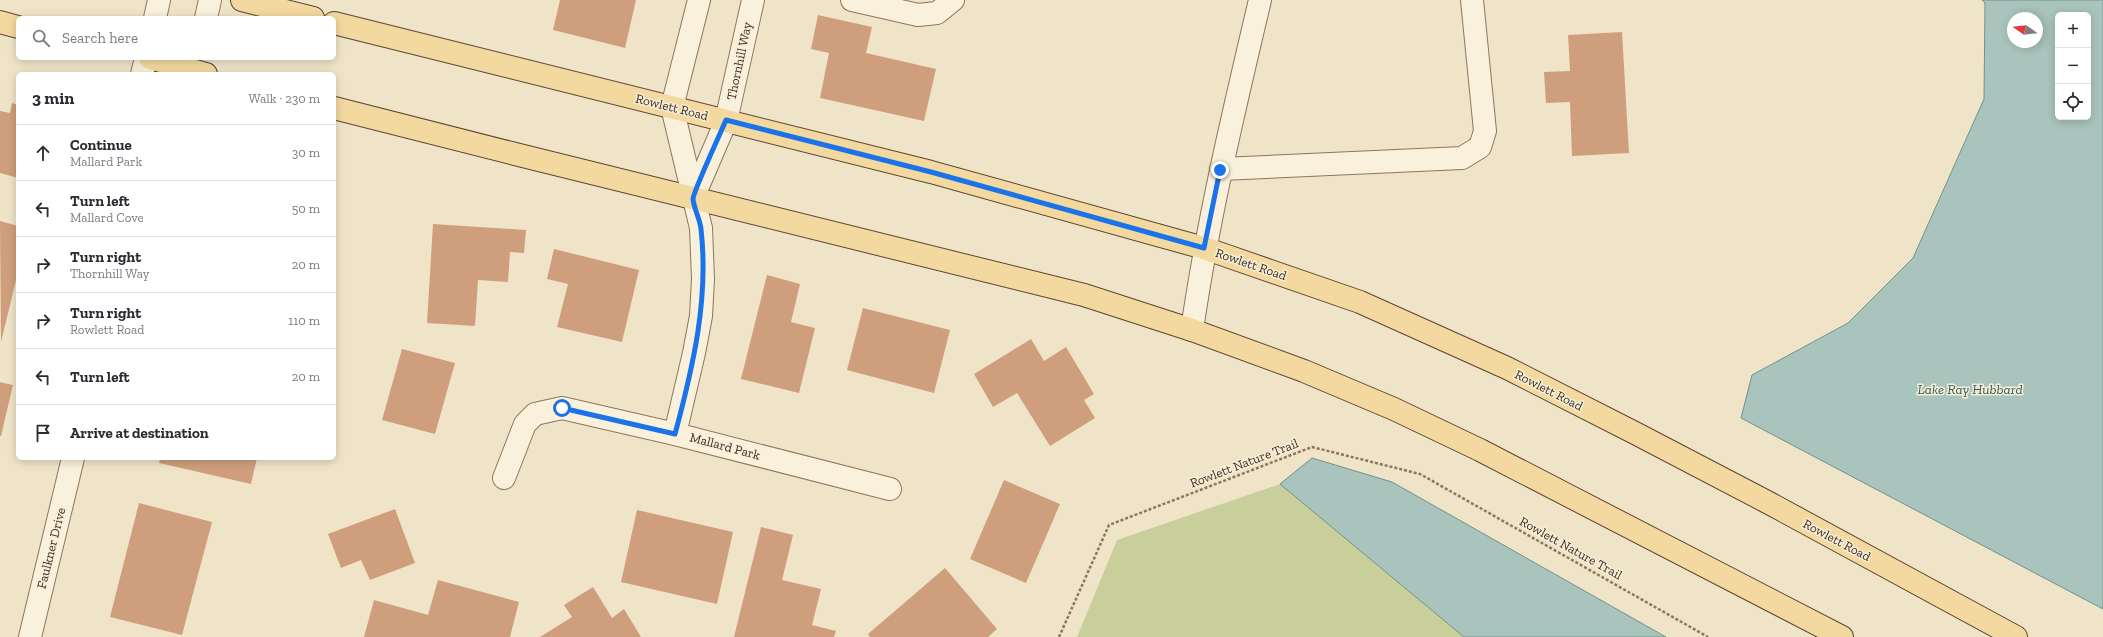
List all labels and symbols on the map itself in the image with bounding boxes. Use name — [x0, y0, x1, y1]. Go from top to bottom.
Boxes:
north arrow — [2007, 12, 2043, 48]
street label: Thornhill Way — [723, 20, 755, 101]
street label: Rowlett Road — [634, 91, 710, 123]
route end — [1211, 161, 1229, 179]
street label: Rowlett Road — [1213, 245, 1289, 283]
street label: Rowlett Road — [1512, 366, 1586, 414]
water label: Lake Ray Hubbard — [1917, 381, 2023, 398]
route start — [553, 399, 571, 417]
street label: Mallard Park — [688, 429, 762, 463]
street label: Rowlett Nature Trail — [1188, 435, 1301, 491]
street label: Faulkner Drive — [34, 506, 68, 590]
street label: Rowlett Nature Trail — [1517, 514, 1625, 583]
street label: Rowlett Road — [1801, 516, 1873, 564]

